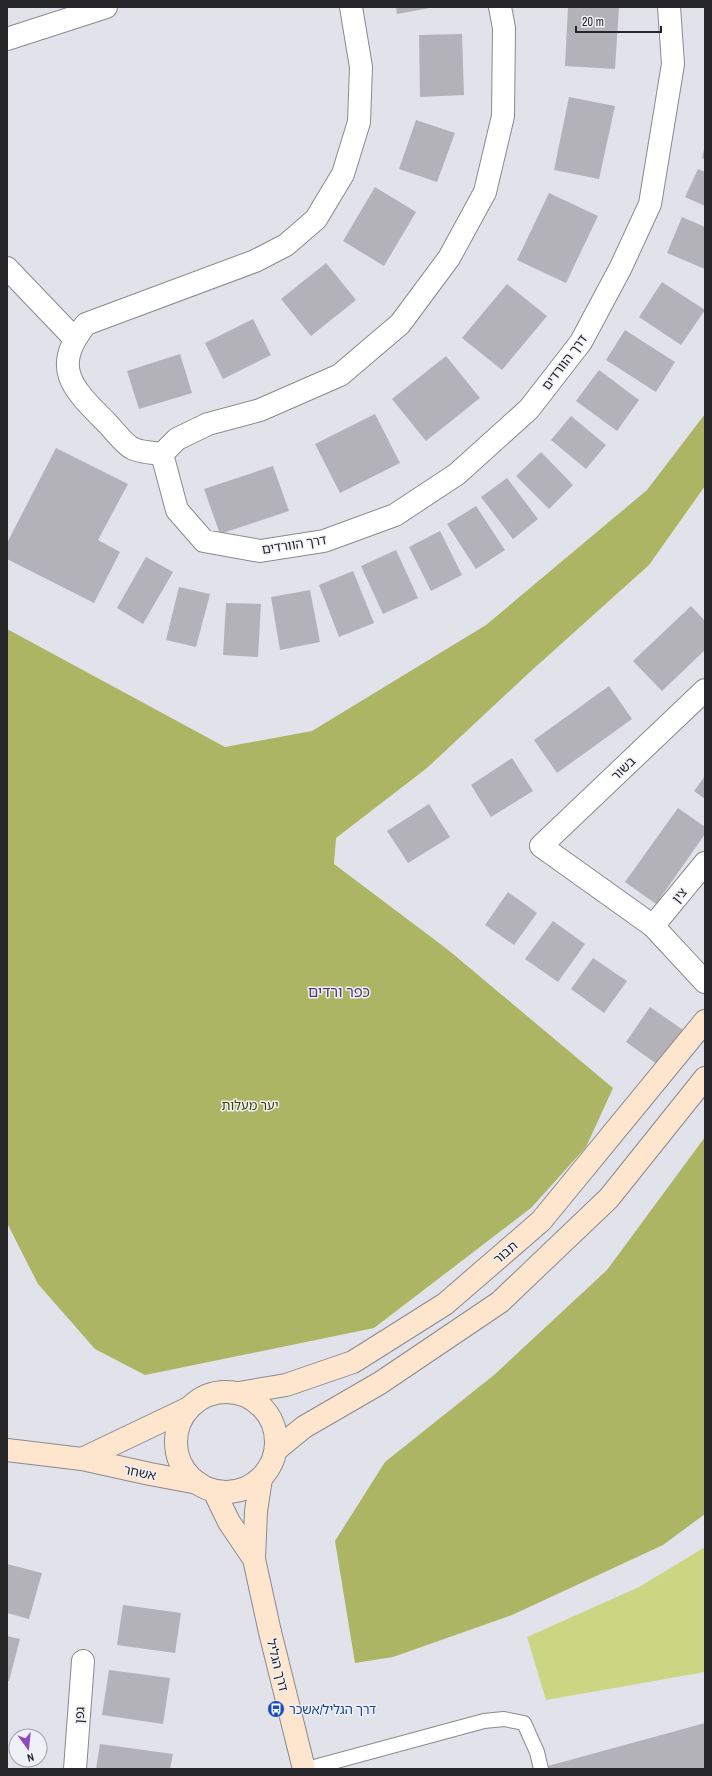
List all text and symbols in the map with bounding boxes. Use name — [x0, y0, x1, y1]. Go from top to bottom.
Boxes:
scale bar — [576, 8, 661, 34]
text: 20 m — [582, 14, 604, 30]
street label: דרך הוורדים — [538, 331, 591, 393]
street label: דרך הוורדים — [261, 531, 328, 558]
street label: בשור — [608, 753, 639, 784]
street label: צין — [668, 884, 691, 907]
district label: כפר ורדים — [308, 981, 370, 1002]
park label: יער מעלות — [221, 1097, 279, 1114]
street label: תבור — [490, 1237, 521, 1268]
street label: אשחר — [122, 1461, 158, 1484]
street label: דרך הגליל — [263, 1637, 292, 1693]
bus stop icon: דרך הגליל/אשכר — [266, 1699, 286, 1719]
place label: דרך הגליל/אשכר — [289, 1701, 376, 1718]
street label: גפן — [70, 1706, 89, 1724]
north arrow — [8, 1728, 48, 1768]
text: N — [26, 1750, 36, 1765]

